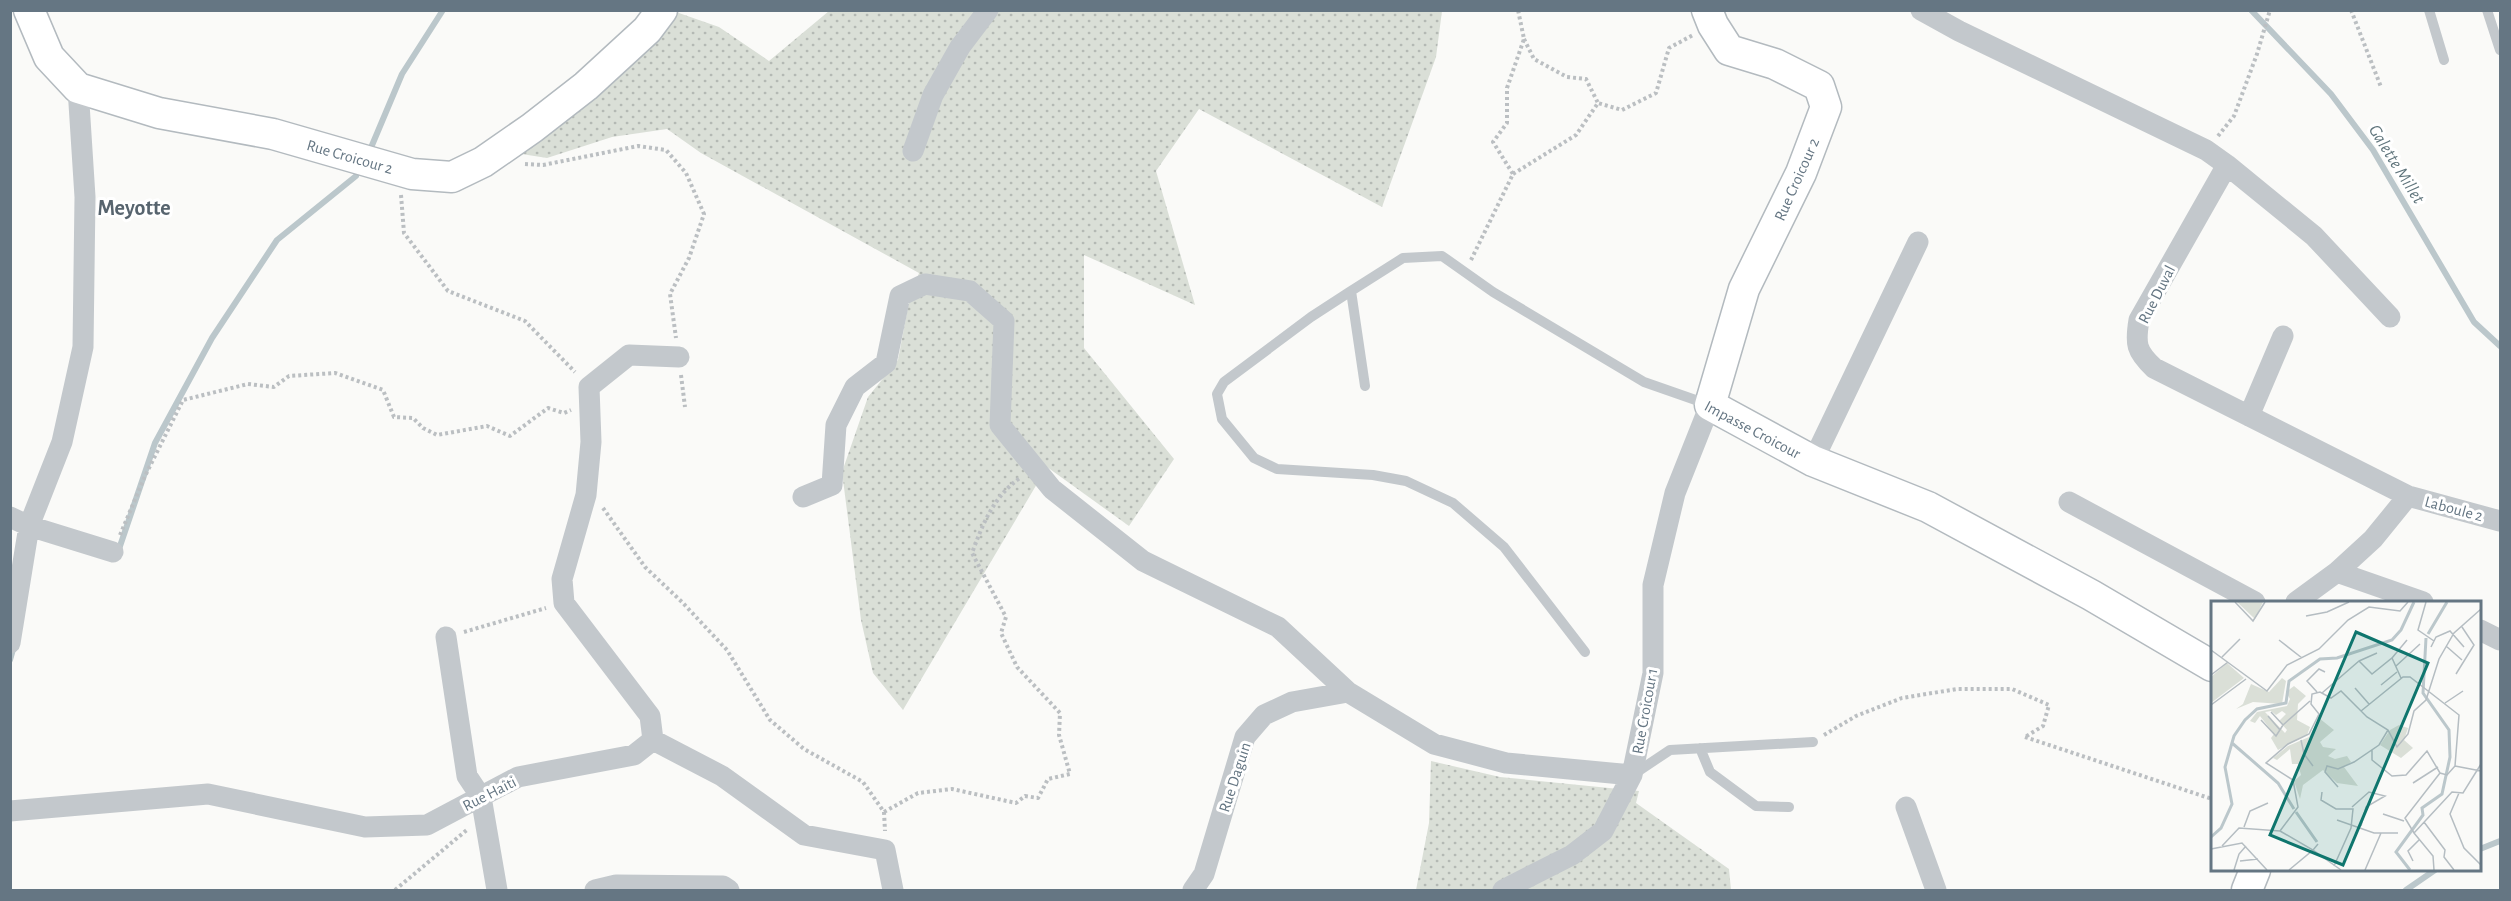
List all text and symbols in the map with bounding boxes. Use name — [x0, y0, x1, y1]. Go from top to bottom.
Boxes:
water label: Galette Millet — [2365, 122, 2427, 207]
street label: Rue Croicour 2 — [1772, 136, 1822, 223]
street label: Rue Croicour 2 — [305, 137, 395, 177]
district label: Meyotte — [97, 197, 171, 220]
street label: Rue Duval — [2135, 263, 2178, 326]
street label: Impasse Croicour — [1702, 398, 1804, 462]
street label: Laboule 2 — [2423, 494, 2485, 524]
inset map — [2211, 601, 2481, 871]
street label: Rue Croicour 1 — [1630, 667, 1660, 755]
street label: Rue Daguin — [1216, 740, 1254, 814]
street label: Rue Haïti — [460, 774, 519, 814]

